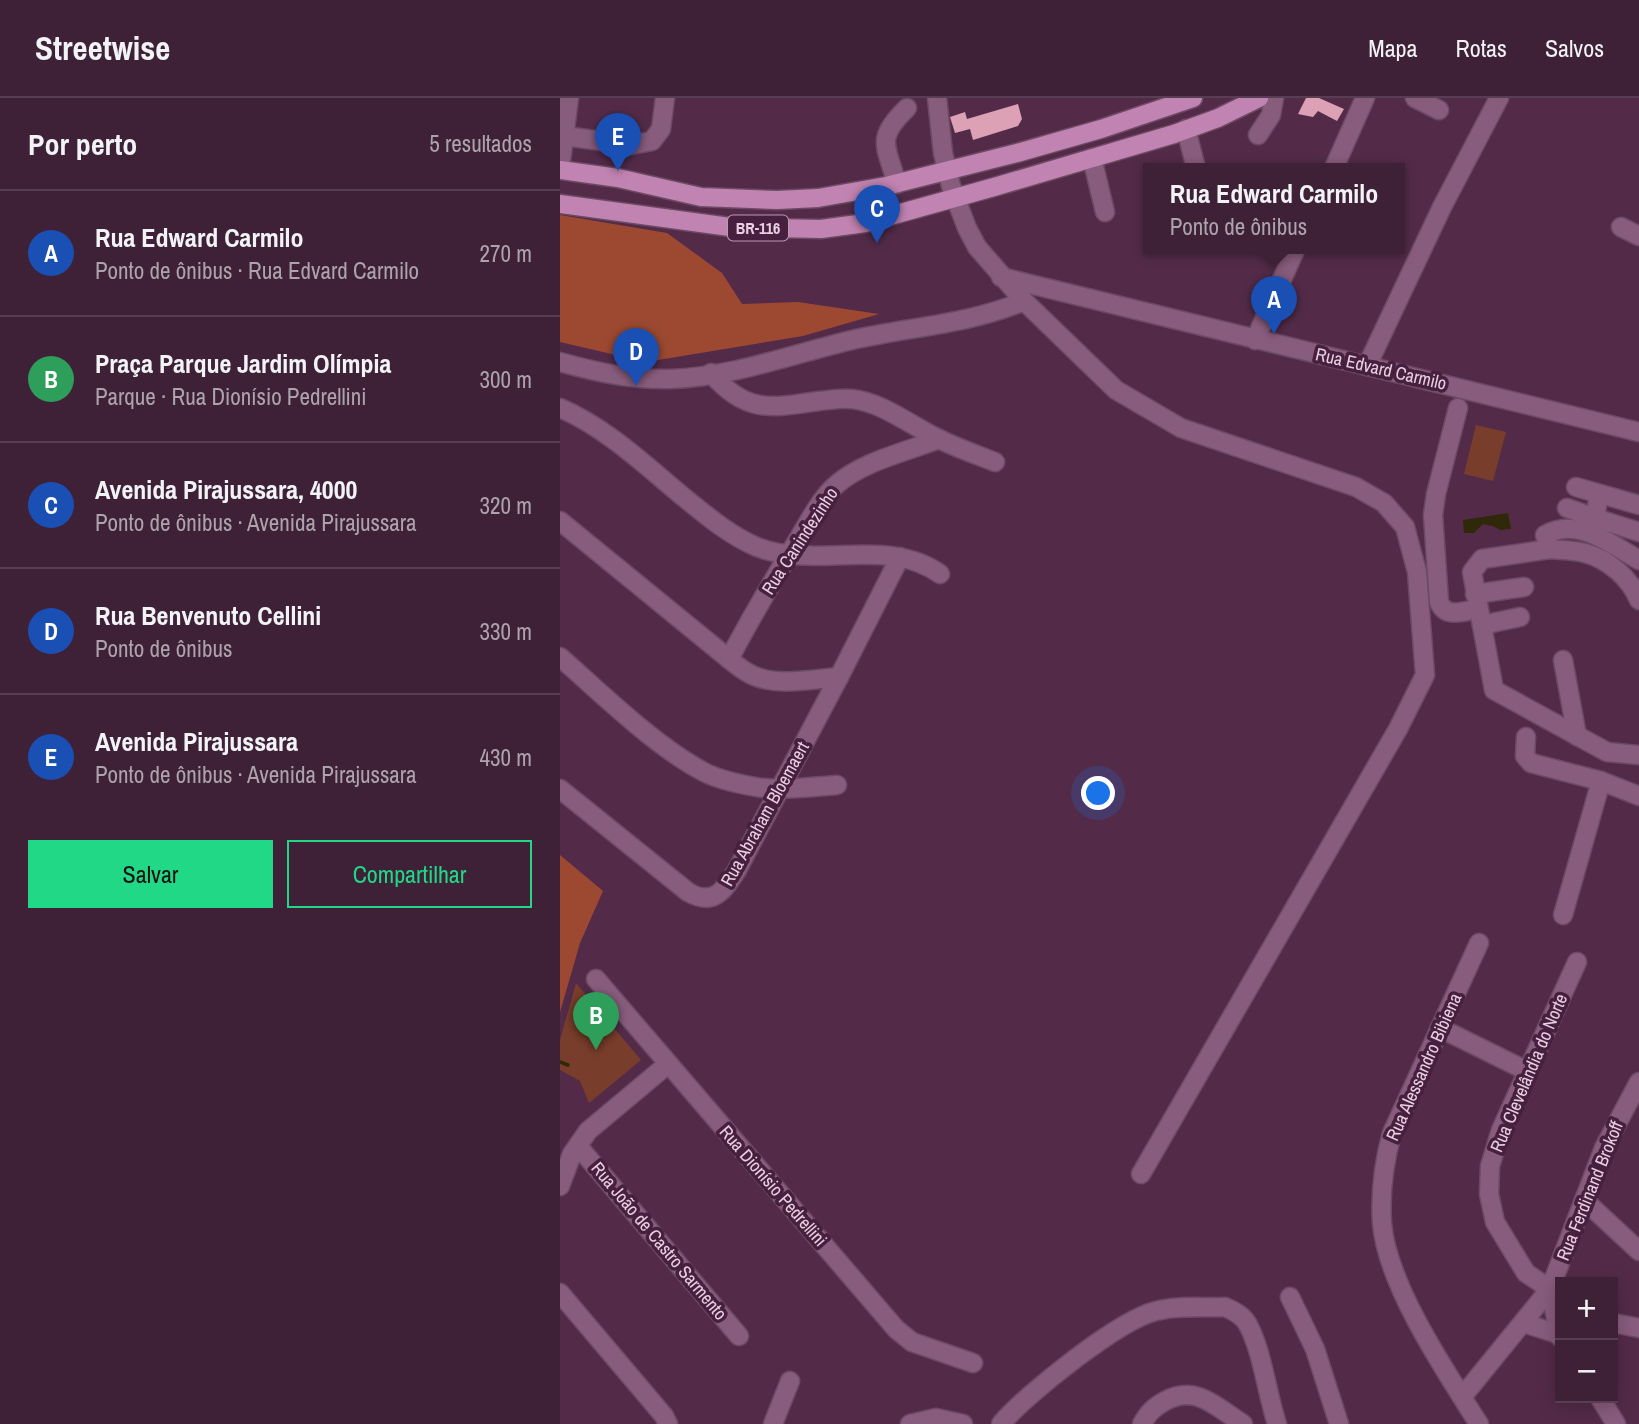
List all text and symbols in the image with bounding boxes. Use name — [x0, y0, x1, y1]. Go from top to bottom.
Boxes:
text: Streetwise — [35, 26, 170, 70]
text: Mapa — [1368, 32, 1418, 64]
text: Rotas — [1456, 32, 1507, 64]
text: Salvos — [1545, 32, 1604, 64]
pin: E — [595, 113, 641, 171]
text: Por perto — [28, 124, 137, 164]
text: 5 resultados — [429, 128, 532, 159]
popup — [1143, 163, 1405, 254]
text: Rua Edward Carmilo — [1170, 176, 1378, 211]
pin: C — [854, 185, 900, 243]
text: Ponto de ônibus — [1170, 211, 1307, 242]
road number: BR-116 — [728, 216, 788, 240]
text: Rua Edward Carmilo — [95, 220, 304, 255]
text: A — [44, 238, 58, 269]
text: 270 m — [480, 238, 532, 269]
text: Ponto de ônibus · Rua Edvard Carmilo — [95, 255, 419, 286]
pin: A — [1251, 276, 1297, 334]
pin: D — [613, 328, 659, 386]
street label: Rua Edvard Carmilo — [1313, 341, 1449, 396]
text: Praça Parque Jardim Olímpia — [95, 346, 391, 381]
text: B — [44, 364, 58, 395]
text: 300 m — [480, 364, 532, 395]
text: Parque · Rua Dionísio Pedrellini — [95, 381, 367, 412]
text: Avenida Pirajussara, 4000 — [95, 472, 357, 507]
street label: Rua Canindezinho — [756, 482, 844, 599]
text: C — [44, 490, 58, 521]
text: 320 m — [480, 490, 532, 521]
text: Ponto de ônibus · Avenida Pirajussara — [95, 507, 417, 538]
text: Rua Benvenuto Cellini — [95, 598, 321, 633]
text: D — [44, 616, 58, 647]
text: 330 m — [480, 616, 532, 647]
text: Ponto de ônibus — [95, 633, 232, 664]
text: Avenida Pirajussara — [95, 724, 298, 759]
street label: Rua Abraham Bloemaert — [714, 737, 815, 890]
text: E — [45, 742, 57, 773]
text: 430 m — [480, 742, 532, 773]
text: Ponto de ônibus · Avenida Pirajussara — [95, 759, 417, 790]
your location — [1081, 776, 1115, 810]
button: Salvar — [28, 840, 273, 908]
button: Compartilhar — [287, 840, 532, 908]
street label: Rua Alessandro Bibiena — [1380, 989, 1467, 1145]
street label: Rua Clevelândia do Norte — [1484, 990, 1573, 1156]
pin: B — [573, 992, 619, 1050]
street label: Rua Ferdinand Brokoff — [1550, 1117, 1629, 1264]
street label: Rua Dionísio Pedrellini — [714, 1120, 833, 1251]
street label: Rua João de Castro Sarmento — [586, 1156, 733, 1325]
map controls — [1555, 1277, 1618, 1403]
button: + — [1555, 1277, 1618, 1340]
button: − — [1555, 1340, 1618, 1403]

